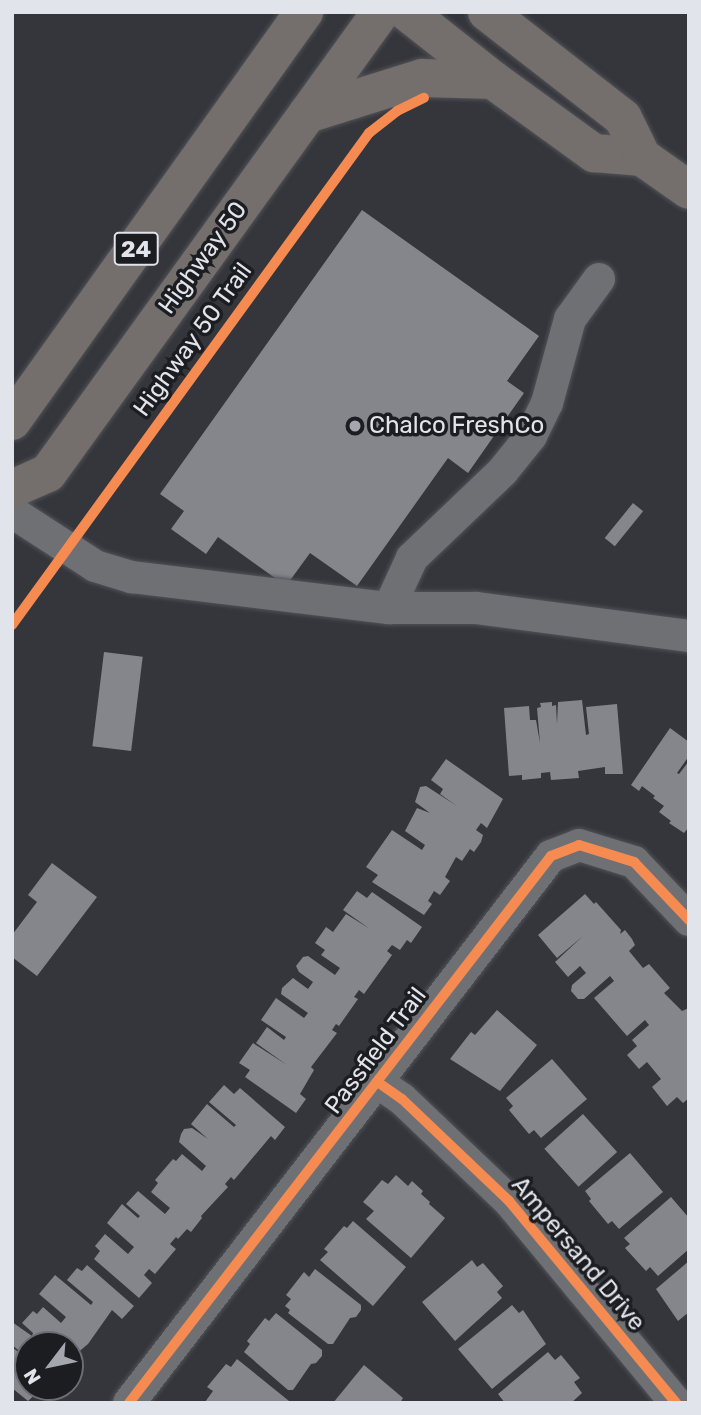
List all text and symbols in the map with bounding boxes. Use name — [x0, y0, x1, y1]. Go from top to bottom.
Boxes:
street label: Highway 50 — [152, 196, 254, 320]
road number: 24 — [113, 230, 159, 268]
street label: Highway 50 Trail — [127, 257, 259, 423]
place label: Chalco FreshCo — [369, 412, 544, 440]
marker: Chalco FreshCo — [347, 418, 363, 434]
street label: Passfield Trail — [319, 982, 433, 1120]
street label: Ampersand Drive — [505, 1171, 651, 1337]
north arrow — [14, 1331, 84, 1401]
text: N — [19, 1364, 46, 1388]

